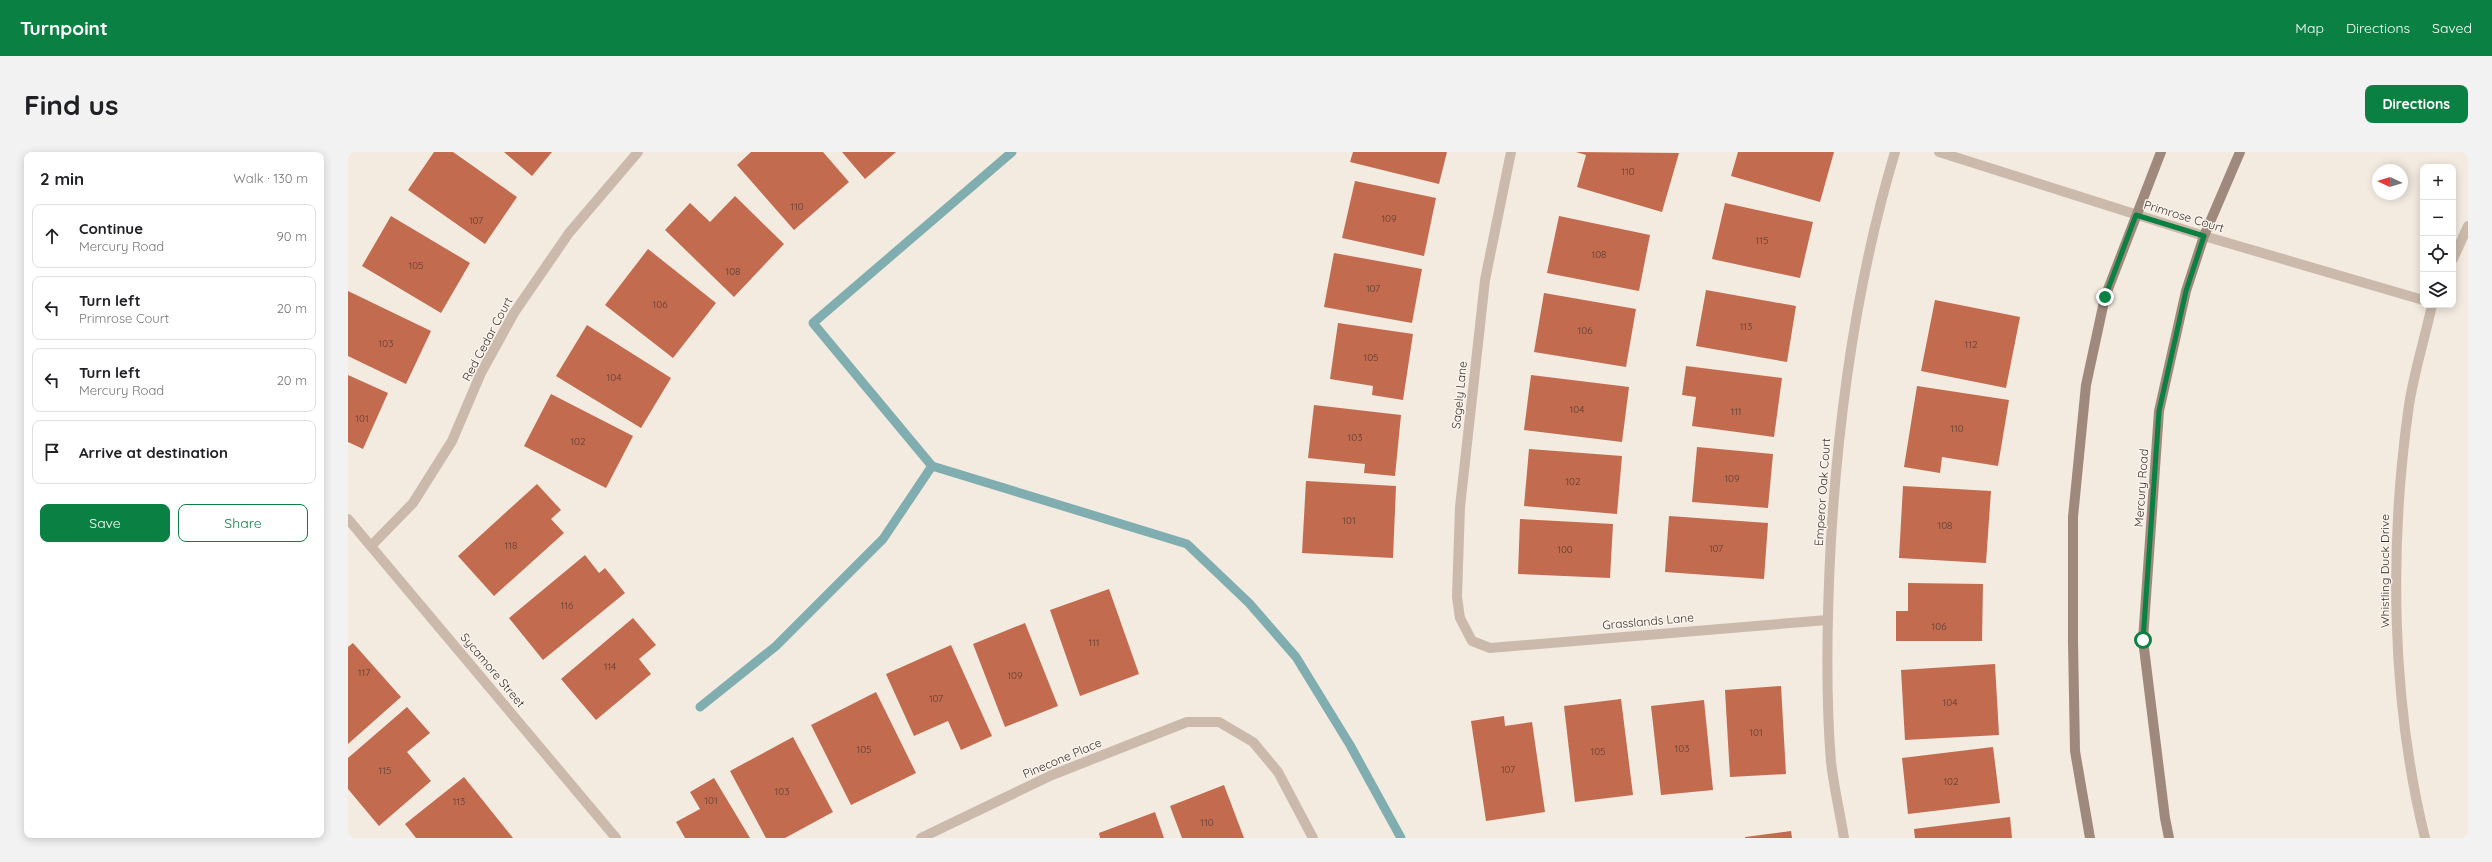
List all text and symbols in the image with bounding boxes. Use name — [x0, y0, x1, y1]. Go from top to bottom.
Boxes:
text: Turnpoint — [20, 16, 108, 40]
text: Map — [2295, 19, 2324, 37]
text: Directions — [2346, 19, 2410, 37]
text: Saved — [2432, 19, 2472, 37]
button: Directions — [2365, 85, 2468, 123]
text: Find us — [24, 87, 118, 122]
north arrow — [2372, 164, 2408, 200]
map controls — [2420, 164, 2456, 308]
button: + — [2420, 164, 2456, 200]
house number: 110 — [1621, 165, 1635, 178]
text: 2 min — [40, 168, 84, 189]
text: Walk · 130 m — [233, 170, 308, 186]
street label: Primrose Court — [2142, 197, 2226, 235]
house number: 110 — [790, 200, 804, 213]
button: − — [2420, 200, 2456, 236]
house number: 109 — [1381, 212, 1397, 225]
house number: 107 — [469, 214, 483, 227]
text: Continue — [79, 219, 143, 238]
icon: ahead — [41, 225, 63, 247]
text: 90 m — [277, 228, 307, 244]
house number: 115 — [1756, 234, 1768, 247]
button: locate — [2420, 236, 2456, 272]
text: Mercury Road — [79, 238, 164, 254]
house number: 108 — [1591, 248, 1607, 261]
house number: 105 — [408, 259, 424, 272]
house number: 108 — [725, 265, 741, 278]
button: layers — [2420, 272, 2456, 308]
house number: 107 — [1366, 282, 1380, 295]
route end — [2096, 288, 2114, 306]
text: Turn left — [79, 291, 141, 310]
street label: Red Cedar Court — [459, 294, 515, 384]
icon: left — [41, 297, 63, 319]
house number: 106 — [652, 298, 668, 311]
text: 20 m — [277, 300, 307, 316]
text: Primrose Court — [79, 310, 169, 326]
house number: 113 — [1740, 320, 1752, 333]
house number: 106 — [1577, 324, 1593, 337]
house number: 103 — [379, 337, 393, 350]
house number: 112 — [1965, 338, 1978, 351]
house number: 105 — [1363, 351, 1379, 364]
street label: Sagely Lane — [1448, 360, 1470, 430]
text: Turn left — [79, 363, 141, 382]
icon: left — [41, 369, 63, 391]
house number: 104 — [607, 371, 621, 384]
text: 20 m — [277, 372, 307, 388]
text: Mercury Road — [79, 382, 164, 398]
house number: 104 — [1570, 403, 1584, 416]
house number: 111 — [1730, 405, 1742, 418]
house number: 101 — [355, 412, 369, 425]
house number: 110 — [1950, 422, 1964, 435]
house number: 103 — [1348, 431, 1362, 444]
house number: 102 — [570, 435, 586, 448]
street label: Emperor Oak Court — [1811, 438, 1833, 546]
icon: arrive — [41, 441, 63, 463]
text: Arrive at destination — [79, 443, 228, 462]
street label: Mercury Road — [2131, 448, 2151, 528]
house number: 109 — [1724, 472, 1740, 485]
house number: 102 — [1565, 475, 1581, 488]
button: Save — [40, 504, 170, 542]
button: Share — [178, 504, 308, 542]
house number: 101 — [1342, 514, 1356, 527]
street label: Whistling Duck Drive — [2377, 514, 2392, 628]
house number: 108 — [1937, 519, 1953, 532]
house number: 118 — [505, 539, 517, 552]
house number: 107 — [1709, 542, 1723, 555]
house number: 100 — [1557, 543, 1573, 556]
house number: 116 — [561, 599, 574, 612]
street label: Grasslands Lane — [1602, 610, 1695, 632]
house number: 106 — [1931, 620, 1947, 633]
street label: Sycamore Street — [458, 630, 528, 710]
route start — [2134, 631, 2152, 649]
house number: 111 — [1088, 636, 1100, 649]
house number: 114 — [604, 660, 616, 673]
house number: 117 — [358, 666, 370, 679]
house number: 109 — [1007, 669, 1023, 682]
house number: 107 — [929, 692, 943, 705]
house number: 104 — [1943, 696, 1957, 709]
house number: 101 — [1749, 726, 1763, 739]
street label: Pinecone Place — [1020, 735, 1104, 781]
house number: 103 — [1675, 742, 1689, 755]
house number: 105 — [856, 743, 872, 756]
house number: 105 — [1590, 745, 1606, 758]
house number: 107 — [1501, 763, 1515, 776]
house number: 115 — [379, 764, 391, 777]
house number: 102 — [1943, 775, 1959, 788]
house number: 103 — [775, 785, 789, 798]
house number: 101 — [704, 794, 718, 807]
house number: 113 — [453, 795, 465, 808]
house number: 110 — [1200, 816, 1214, 829]

